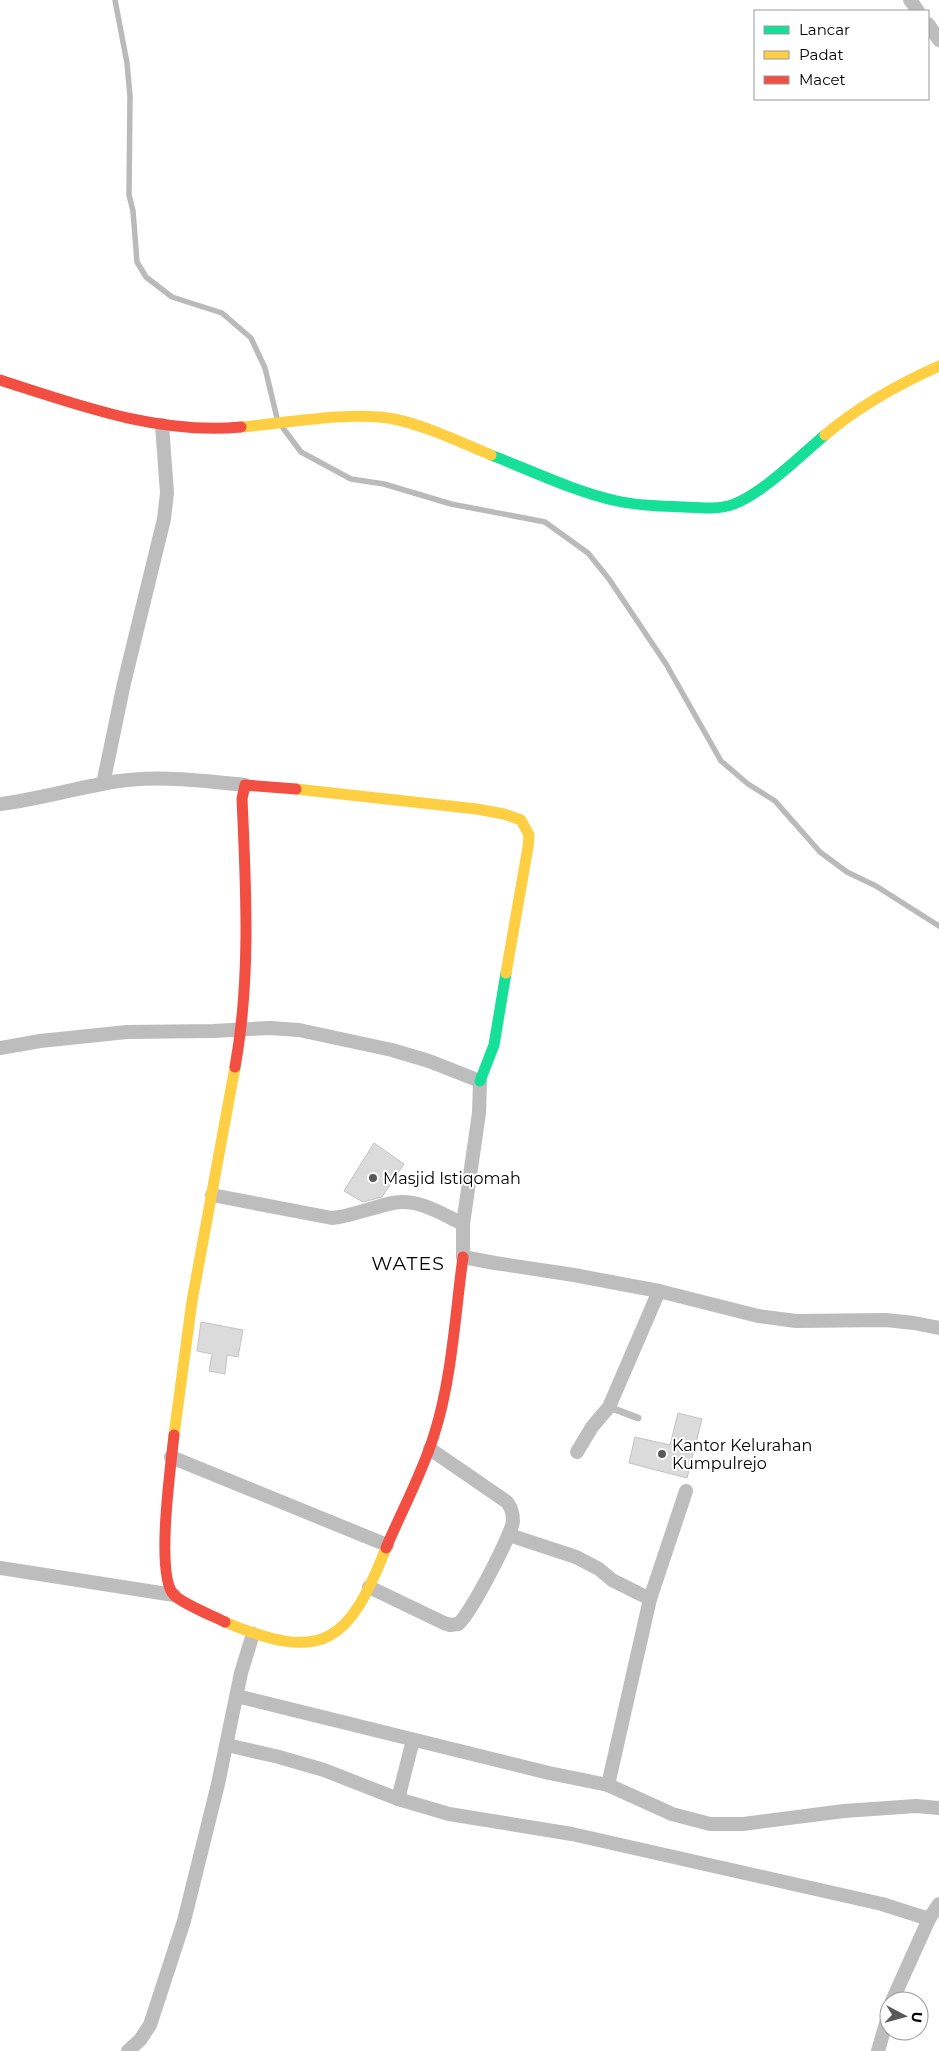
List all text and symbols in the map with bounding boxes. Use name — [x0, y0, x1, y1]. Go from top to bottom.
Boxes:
legend — [754, 10, 929, 100]
text: Lancar — [799, 20, 850, 39]
text: Padat — [799, 45, 844, 64]
text: Macet — [799, 70, 846, 89]
place label: Masjid Istiqomah — [383, 1169, 521, 1188]
marker: Masjid Istiqomah — [367, 1172, 379, 1184]
district label: WATES — [371, 1252, 445, 1275]
place label: Kantor Kelurahan Kumpulrejo — [672, 1436, 812, 1473]
marker: Kantor Kelurahan Kumpulrejo — [656, 1448, 668, 1460]
north arrow — [879, 1991, 929, 2041]
text: U — [907, 2011, 926, 2024]

